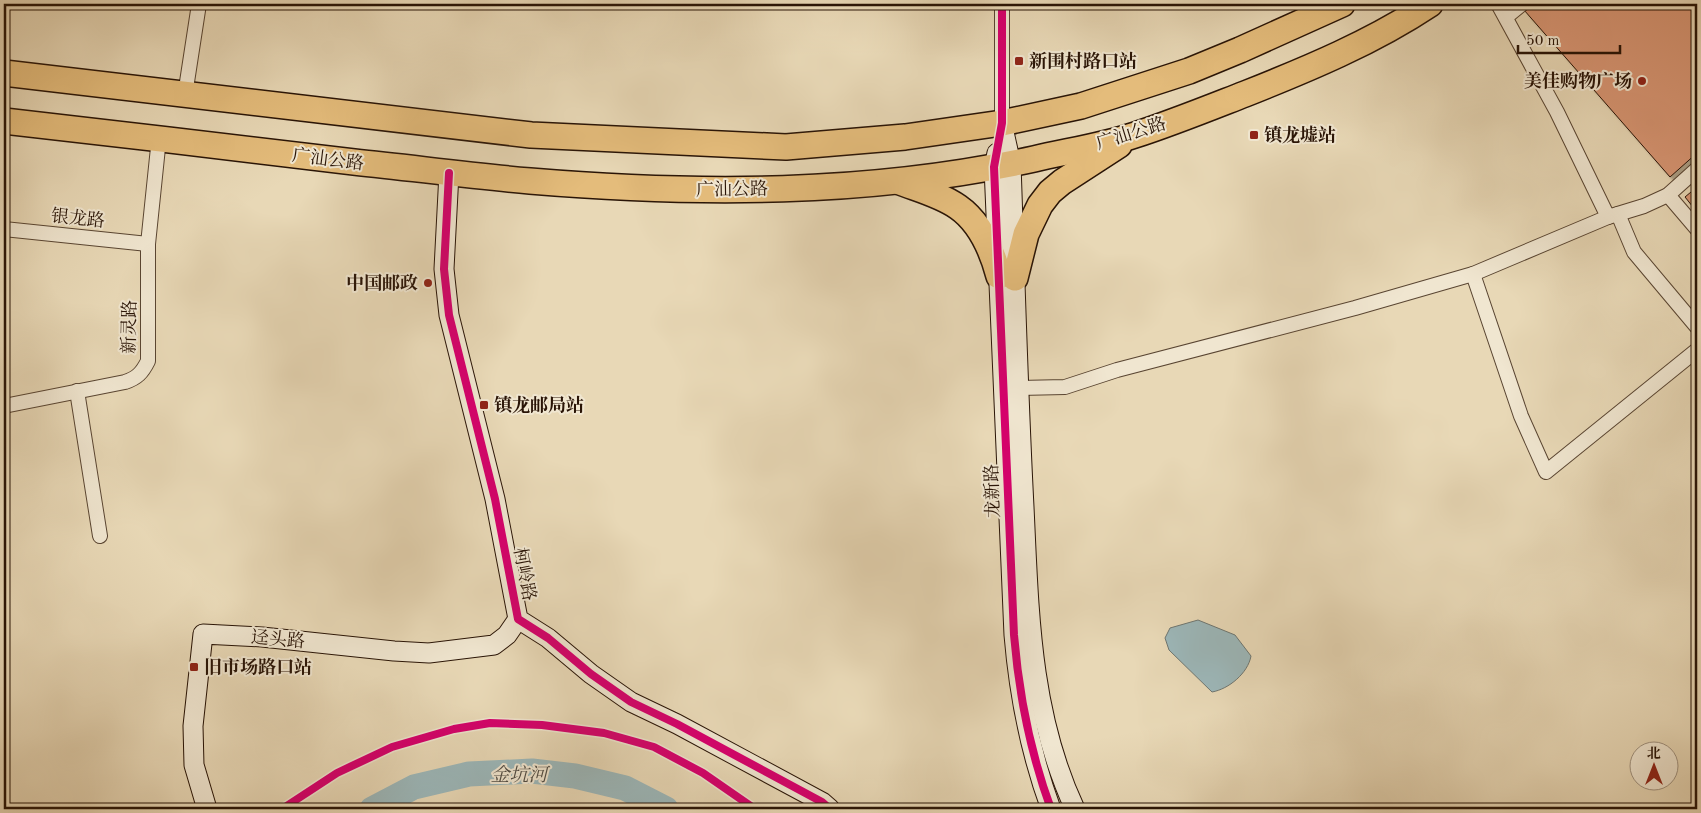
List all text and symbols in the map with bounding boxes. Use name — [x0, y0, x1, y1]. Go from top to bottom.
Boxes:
scale bar — [1518, 22, 1621, 54]
text: 50 m — [1526, 34, 1560, 49]
place label: 新围村路口站 — [1029, 51, 1137, 71]
marker: 新围村路口站 — [1013, 55, 1025, 67]
place label: 美佳购物广场 — [1524, 71, 1632, 91]
marker: 美佳购物广场 — [1636, 75, 1648, 87]
street label: 广汕公路 — [1094, 113, 1168, 153]
place label: 镇龙墟站 — [1264, 125, 1336, 145]
marker: 镇龙墟站 — [1248, 129, 1260, 141]
street label: 广汕公路 — [291, 145, 365, 173]
street label: 广汕公路 — [696, 178, 768, 200]
street label: 银龙路 — [50, 205, 106, 231]
place label: 中国邮政 — [346, 273, 418, 293]
marker: 中国邮政 — [422, 277, 434, 289]
street label: 新灵路 — [119, 300, 139, 354]
place label: 镇龙邮局站 — [494, 395, 584, 415]
marker: 镇龙邮局站 — [478, 399, 490, 411]
street label: 龙新路 — [981, 464, 1003, 518]
street label: 柯岭路 — [510, 546, 540, 602]
street label: 迳头路 — [250, 627, 306, 651]
place label: 旧市场路口站 — [204, 657, 312, 677]
marker: 旧市场路口站 — [188, 661, 200, 673]
north arrow — [1628, 740, 1678, 790]
text: 北 — [1647, 746, 1661, 761]
water label: 金坑河 — [490, 764, 550, 786]

